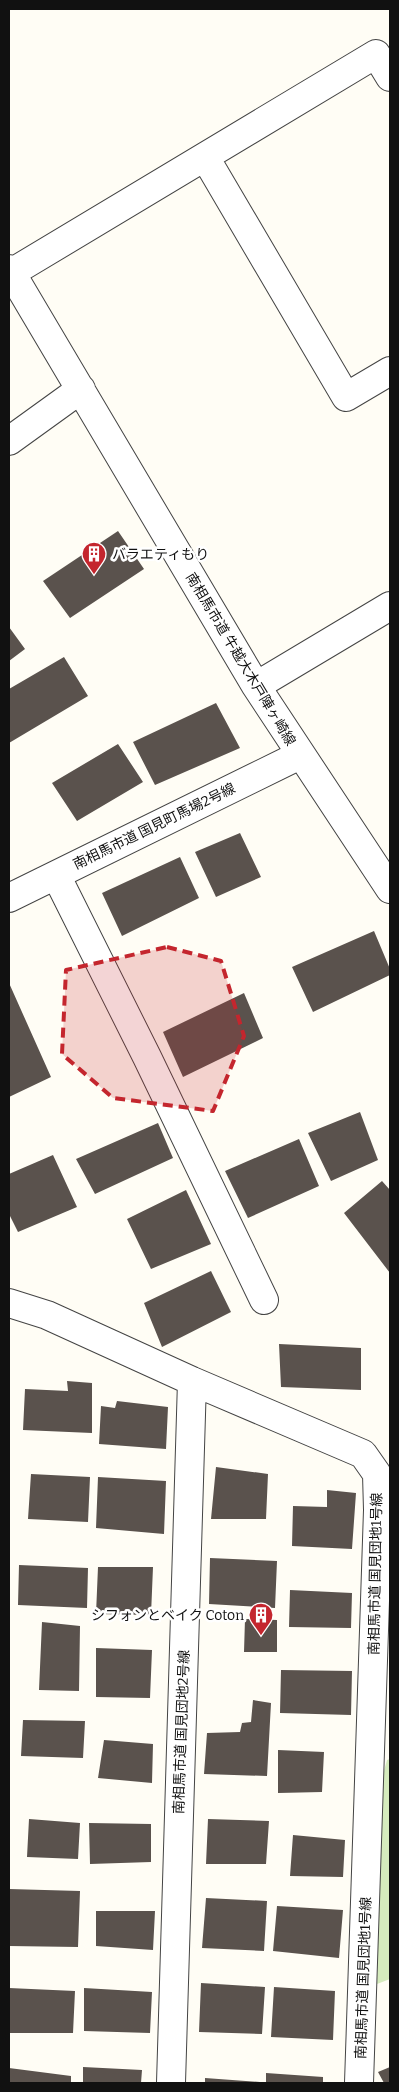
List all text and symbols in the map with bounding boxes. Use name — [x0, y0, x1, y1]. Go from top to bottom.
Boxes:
building icon: バラエティもり — [81, 541, 107, 575]
place label: バラエティもり — [112, 546, 209, 563]
street label: 南相馬市道 牛越大木戸陣ヶ崎線 — [182, 570, 299, 749]
street label: 南相馬市道 国見町馬場2号線 — [70, 780, 238, 873]
street label: 南相馬市道 国見団地1号線 — [366, 1493, 385, 1655]
building icon: シフォンとベイク Coton — [248, 1602, 274, 1636]
place label: シフォンとベイク Coton — [91, 1607, 244, 1624]
street label: 南相馬市道 国見団地2号線 — [170, 1650, 193, 1814]
street label: 南相馬市道 国見団地1号線 — [352, 1897, 375, 2060]

